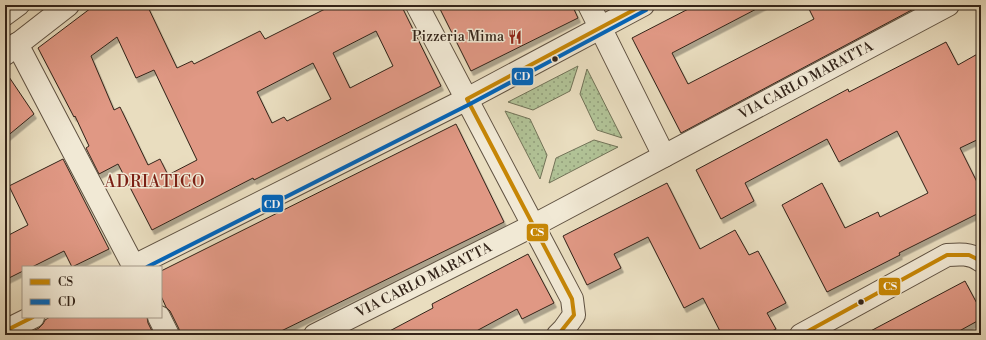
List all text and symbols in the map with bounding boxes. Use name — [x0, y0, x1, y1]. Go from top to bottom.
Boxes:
place label: Pizzeria Mima — [412, 28, 505, 46]
restaurant icon: Pizzeria Mima — [507, 29, 523, 45]
street label: VIA CARLO MARATTA — [735, 37, 877, 124]
unlabelled marker — [550, 54, 560, 64]
line badge: CD — [511, 67, 534, 86]
text: CD — [514, 70, 531, 84]
district label: ADRIATICO — [104, 172, 205, 192]
line badge: CD — [261, 194, 284, 213]
text: CD — [264, 198, 281, 212]
line badge: CS — [526, 223, 549, 242]
text: CS — [530, 226, 544, 240]
street label: VIA CARLO MARATTA — [352, 238, 495, 322]
legend — [22, 266, 162, 318]
text: CS — [58, 275, 73, 290]
line badge: CS — [878, 277, 901, 296]
text: CS — [883, 280, 897, 294]
text: CD — [58, 295, 76, 310]
unlabelled marker — [856, 297, 866, 307]

